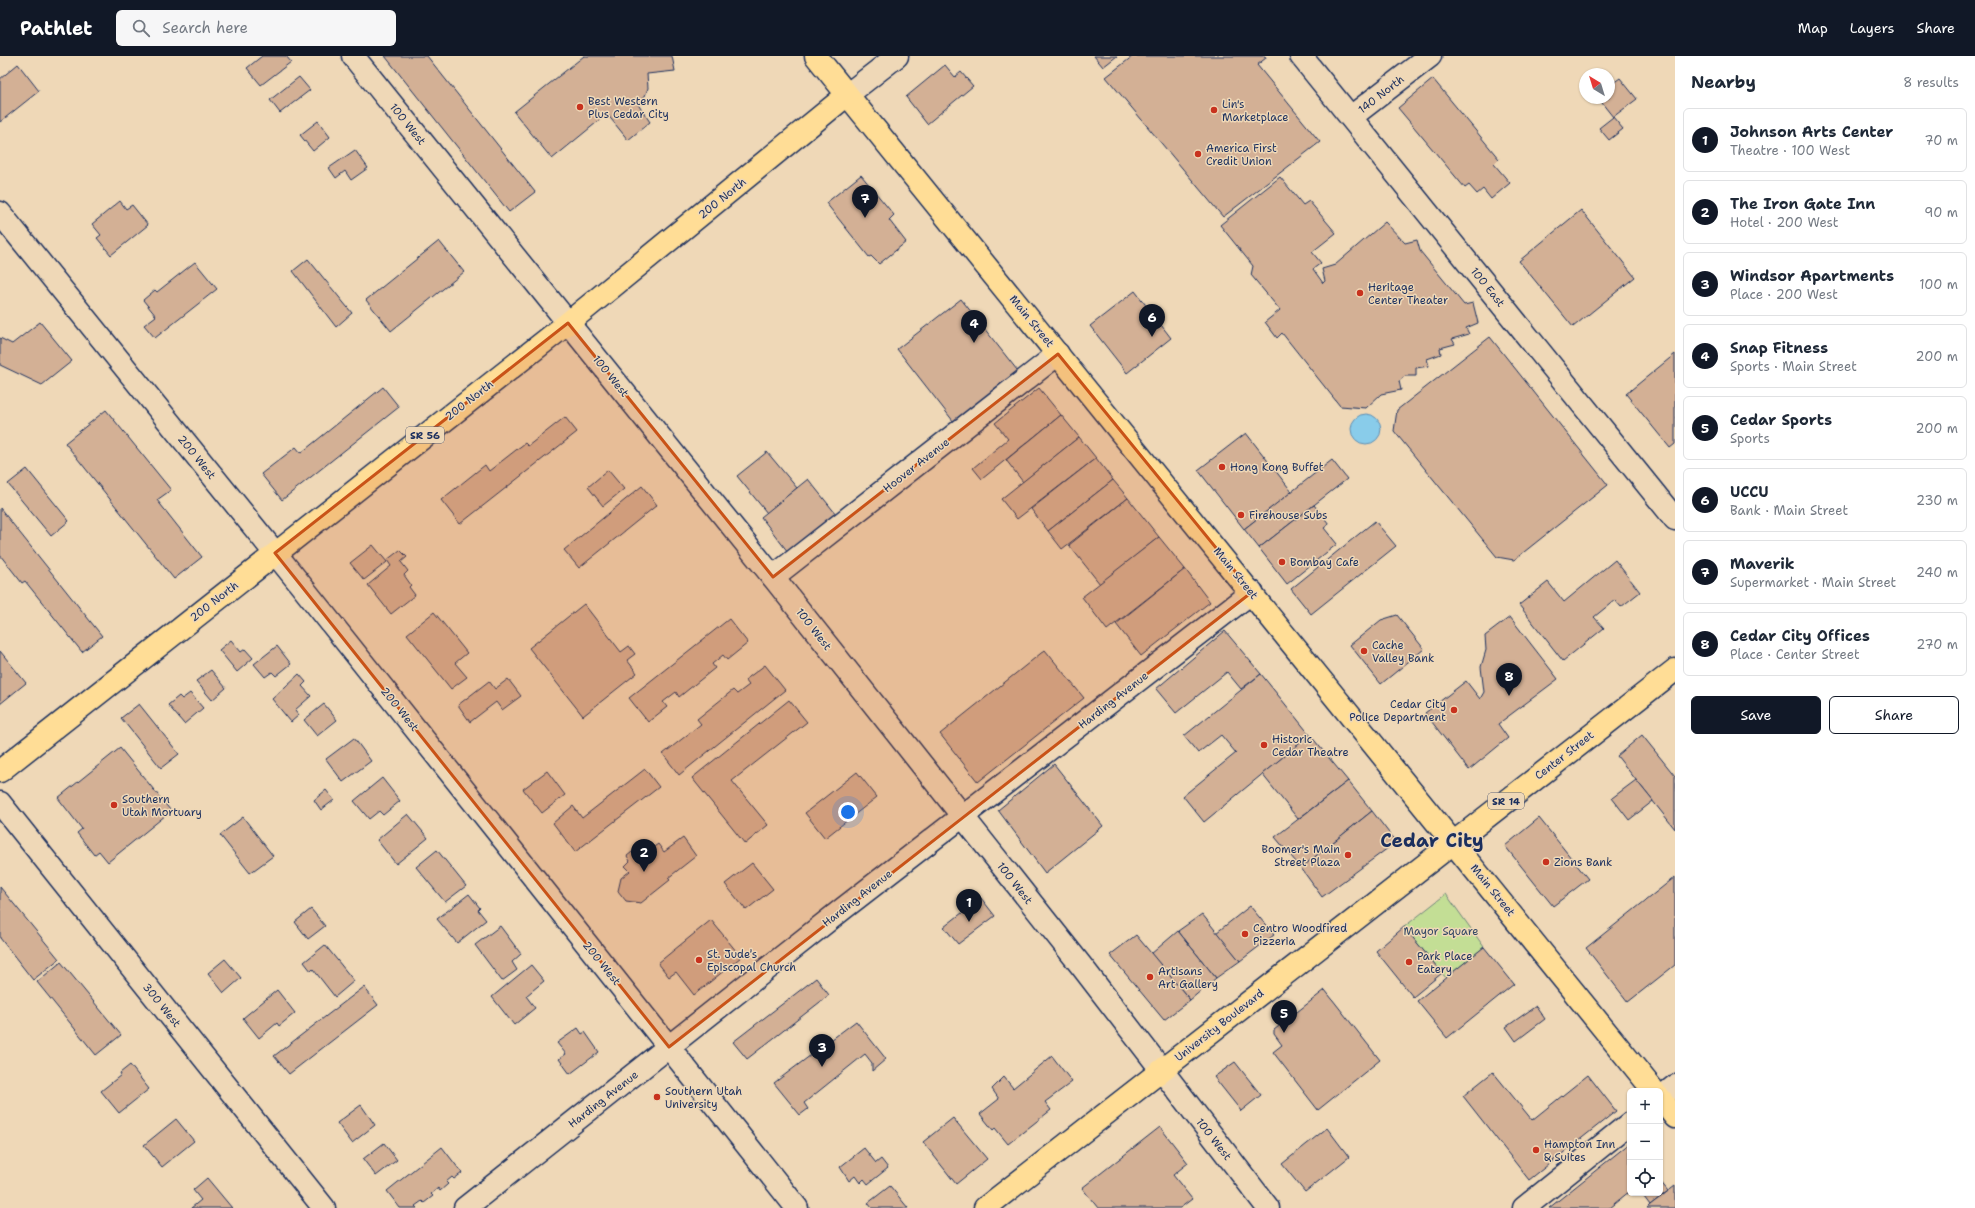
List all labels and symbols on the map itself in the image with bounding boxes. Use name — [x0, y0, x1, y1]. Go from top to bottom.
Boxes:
north arrow — [1579, 68, 1615, 104]
street label: 140 North — [1355, 72, 1407, 117]
place label: Best Western Plus Cedar City — [588, 94, 669, 122]
place label: Lin's Marketplace — [1222, 97, 1289, 125]
street label: 100 West — [386, 100, 429, 148]
marker: Best Western Plus Cedar City — [575, 102, 585, 112]
marker: Lin's Marketplace — [1209, 105, 1219, 115]
place label: America First Credit Union — [1206, 141, 1277, 169]
marker: America First Credit Union — [1193, 149, 1203, 159]
street label: 200 North — [695, 174, 750, 222]
pin: 7 — [852, 185, 878, 218]
street label: 100 East — [1467, 264, 1508, 310]
place label: Heritage Center Theater — [1368, 280, 1448, 308]
marker: Heritage Center Theater — [1355, 288, 1365, 298]
street label: Main Street — [1006, 292, 1057, 351]
pin: 6 — [1139, 304, 1165, 337]
pin: 4 — [961, 310, 987, 343]
street label: 100 West — [589, 352, 632, 400]
street label: 200 North — [442, 377, 497, 424]
road number: SR 56 — [406, 427, 444, 443]
street label: 200 West — [174, 432, 219, 483]
street label: Hoover Avenue — [880, 435, 953, 496]
place label: Hong Kong Buffet — [1230, 460, 1324, 475]
marker: Hong Kong Buffet — [1217, 462, 1227, 472]
place label: Firehouse Subs — [1249, 508, 1327, 523]
marker: Firehouse Subs — [1236, 510, 1246, 520]
street label: Main Street — [1210, 544, 1261, 603]
place label: Bombay Cafe — [1290, 555, 1359, 570]
marker: Bombay Cafe — [1277, 557, 1287, 567]
street label: 200 North — [187, 578, 242, 625]
street label: 100 West — [792, 605, 835, 654]
place label: Cache Valley Bank — [1372, 638, 1434, 666]
marker: Cache Valley Bank — [1359, 646, 1369, 656]
pin: 8 — [1496, 663, 1522, 696]
street label: Harding Avenue — [1075, 668, 1151, 733]
street label: 200 West — [377, 684, 422, 735]
place label: Cedar City Police Department — [1349, 697, 1446, 725]
marker: Cedar City Police Department — [1449, 705, 1459, 715]
street label: Center Street — [1532, 727, 1597, 783]
place label: Historic Cedar Theatre — [1272, 732, 1349, 760]
marker: Historic Cedar Theatre — [1259, 740, 1269, 750]
place label: Southern Utah Mortuary — [122, 792, 202, 820]
road number: SR 14 — [1488, 793, 1524, 809]
marker: Southern Utah Mortuary — [109, 800, 119, 810]
your location — [838, 802, 858, 822]
district label: Cedar City — [1380, 828, 1484, 853]
pin: 2 — [631, 839, 657, 872]
place label: Boomer's Main Street Plaza — [1262, 842, 1340, 870]
marker: Boomer's Main Street Plaza — [1343, 850, 1353, 860]
place label: Zions Bank — [1554, 855, 1612, 870]
marker: Zions Bank — [1541, 857, 1551, 867]
street label: 100 West — [993, 859, 1036, 908]
street label: Main Street — [1467, 861, 1518, 920]
street label: Harding Avenue — [819, 866, 895, 931]
pin: 1 — [956, 889, 982, 922]
place label: Centro Woodfired Pizzeria — [1253, 921, 1347, 949]
park label: Mayor Square — [1403, 924, 1479, 939]
marker: Centro Woodfired Pizzeria — [1240, 929, 1250, 939]
street label: 200 West — [579, 938, 624, 989]
place label: St. Jude's Episcopal Church — [707, 947, 796, 975]
place label: Park Place Eatery — [1417, 949, 1472, 977]
marker: St. Jude's Episcopal Church — [694, 955, 704, 965]
marker: Park Place Eatery — [1404, 957, 1414, 967]
place label: Artisans Art Gallery — [1158, 964, 1218, 992]
marker: Artisans Art Gallery — [1145, 972, 1155, 982]
street label: 300 West — [139, 980, 184, 1031]
street label: University Boulevard — [1172, 986, 1267, 1065]
pin: 5 — [1271, 1000, 1297, 1033]
pin: 3 — [809, 1034, 835, 1067]
street label: Harding Avenue — [565, 1067, 641, 1132]
place label: Southern Utah University — [665, 1084, 742, 1112]
marker: Southern Utah University — [652, 1092, 662, 1102]
street label: 100 West — [1192, 1115, 1235, 1164]
place label: Hampton Inn & Suites — [1544, 1137, 1615, 1165]
marker: Hampton Inn & Suites — [1531, 1145, 1541, 1155]

